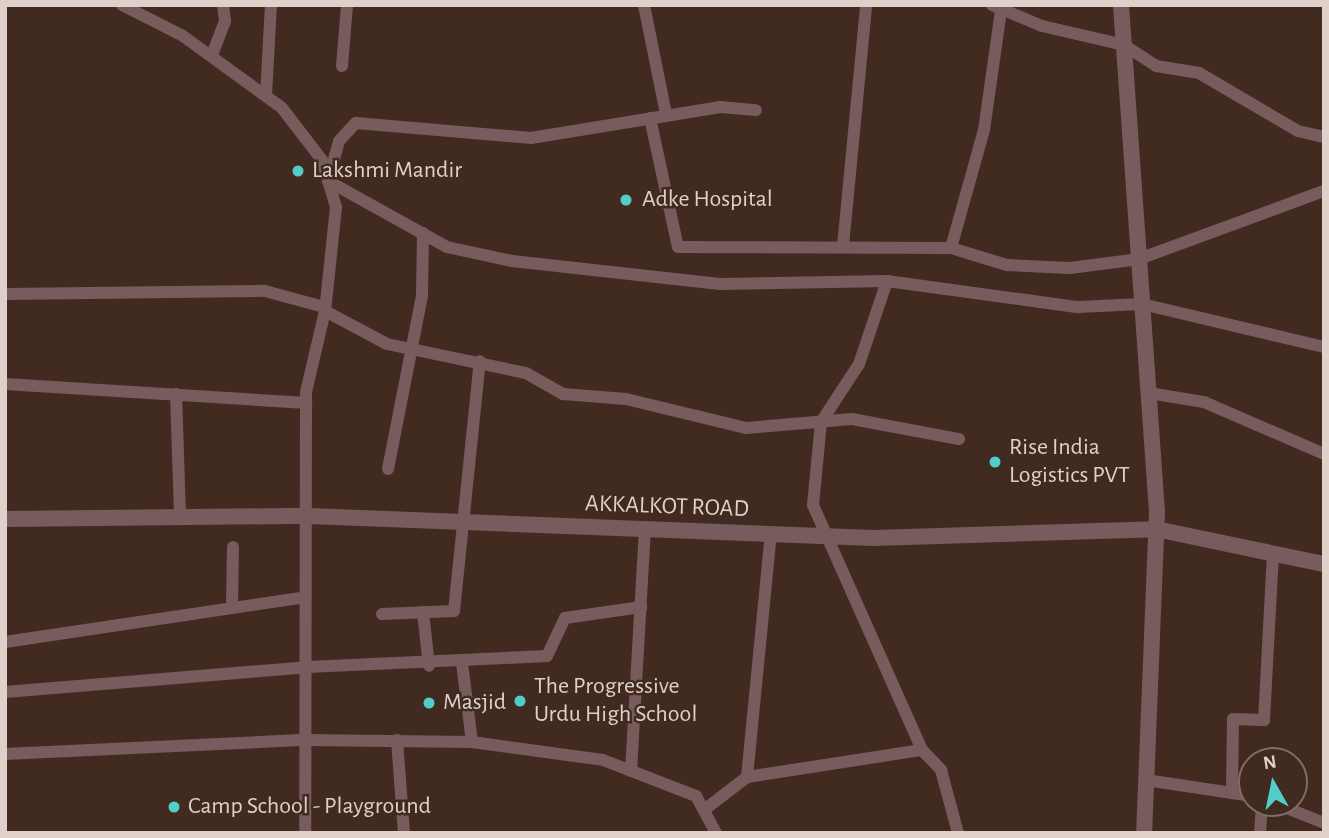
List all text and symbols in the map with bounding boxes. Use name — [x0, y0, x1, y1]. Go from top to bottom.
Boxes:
place label: Lakshmi Mandir — [312, 157, 462, 185]
marker: Lakshmi Mandir — [290, 163, 306, 179]
place label: Adke Hospital — [642, 186, 773, 214]
marker: Adke Hospital — [616, 190, 636, 210]
place label: Rise India Logistics PVT — [1009, 434, 1130, 490]
marker: Rise India Logistics PVT — [987, 454, 1003, 470]
street label: AKKALKOT ROAD — [585, 490, 749, 524]
place label: The Progressive Urdu High School — [534, 673, 697, 729]
place label: Masjid — [443, 689, 506, 717]
marker: The Progressive Urdu High School — [512, 693, 528, 709]
marker: Masjid — [421, 695, 437, 711]
north arrow — [1238, 747, 1308, 817]
text: N — [1262, 752, 1278, 773]
place label: Camp School - Playground — [188, 793, 431, 821]
marker: Camp School - Playground — [166, 799, 182, 815]

